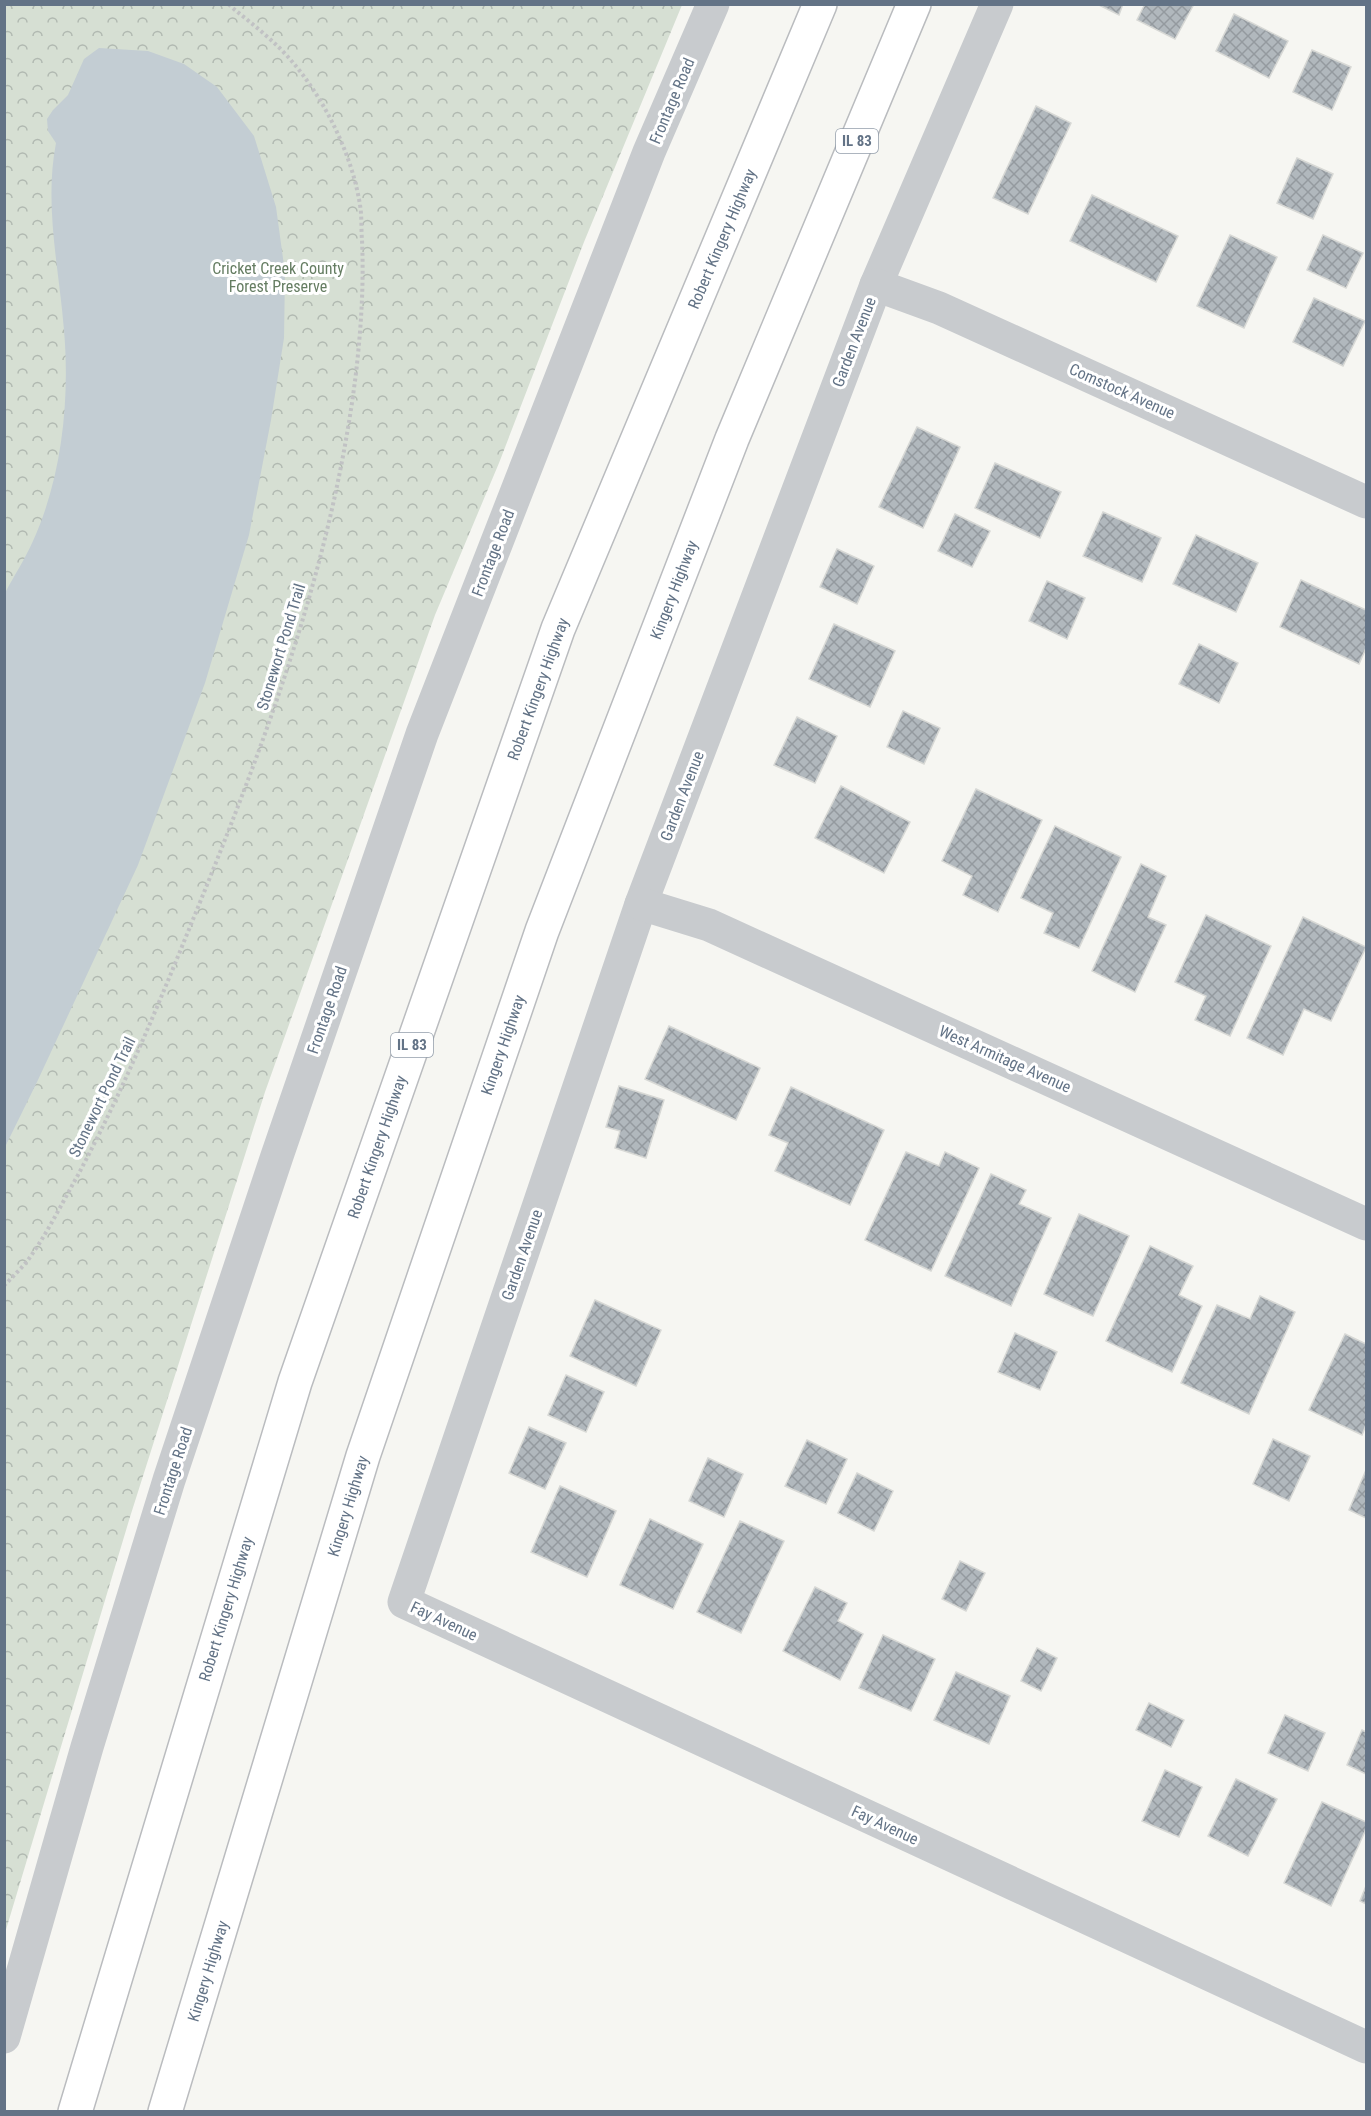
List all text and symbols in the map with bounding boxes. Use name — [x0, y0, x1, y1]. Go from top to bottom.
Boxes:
street label: Frontage Road — [645, 55, 699, 147]
road number: IL 83 — [836, 129, 878, 153]
street label: Robert Kingery Highway — [684, 166, 760, 312]
park label: Cricket Creek County Forest Preserve — [212, 259, 344, 296]
street label: Garden Avenue — [828, 294, 880, 390]
street label: Comstock Avenue — [1066, 359, 1178, 423]
street label: Frontage Road — [468, 507, 518, 599]
street label: Kingery Highway — [646, 537, 702, 642]
street label: Stonewort Pond Trail — [253, 581, 309, 713]
street label: Robert Kingery Highway — [503, 615, 573, 763]
street label: Garden Avenue — [656, 748, 708, 844]
street label: Frontage Road — [303, 964, 351, 1056]
street label: Kingery Highway — [477, 992, 529, 1098]
street label: West Armitage Avenue — [936, 1021, 1074, 1097]
road number: IL 83 — [391, 1033, 433, 1057]
street label: Stonewort Pond Trail — [65, 1034, 139, 1160]
street label: Robert Kingery Highway — [344, 1073, 411, 1221]
street label: Garden Avenue — [498, 1207, 546, 1303]
street label: Frontage Road — [150, 1425, 196, 1517]
street label: Kingery Highway — [324, 1453, 372, 1559]
street label: Robert Kingery Highway — [195, 1534, 257, 1684]
street label: Fay Avenue — [408, 1597, 480, 1645]
street label: Fay Avenue — [849, 1801, 921, 1849]
street label: Kingery Highway — [184, 1918, 232, 2024]

